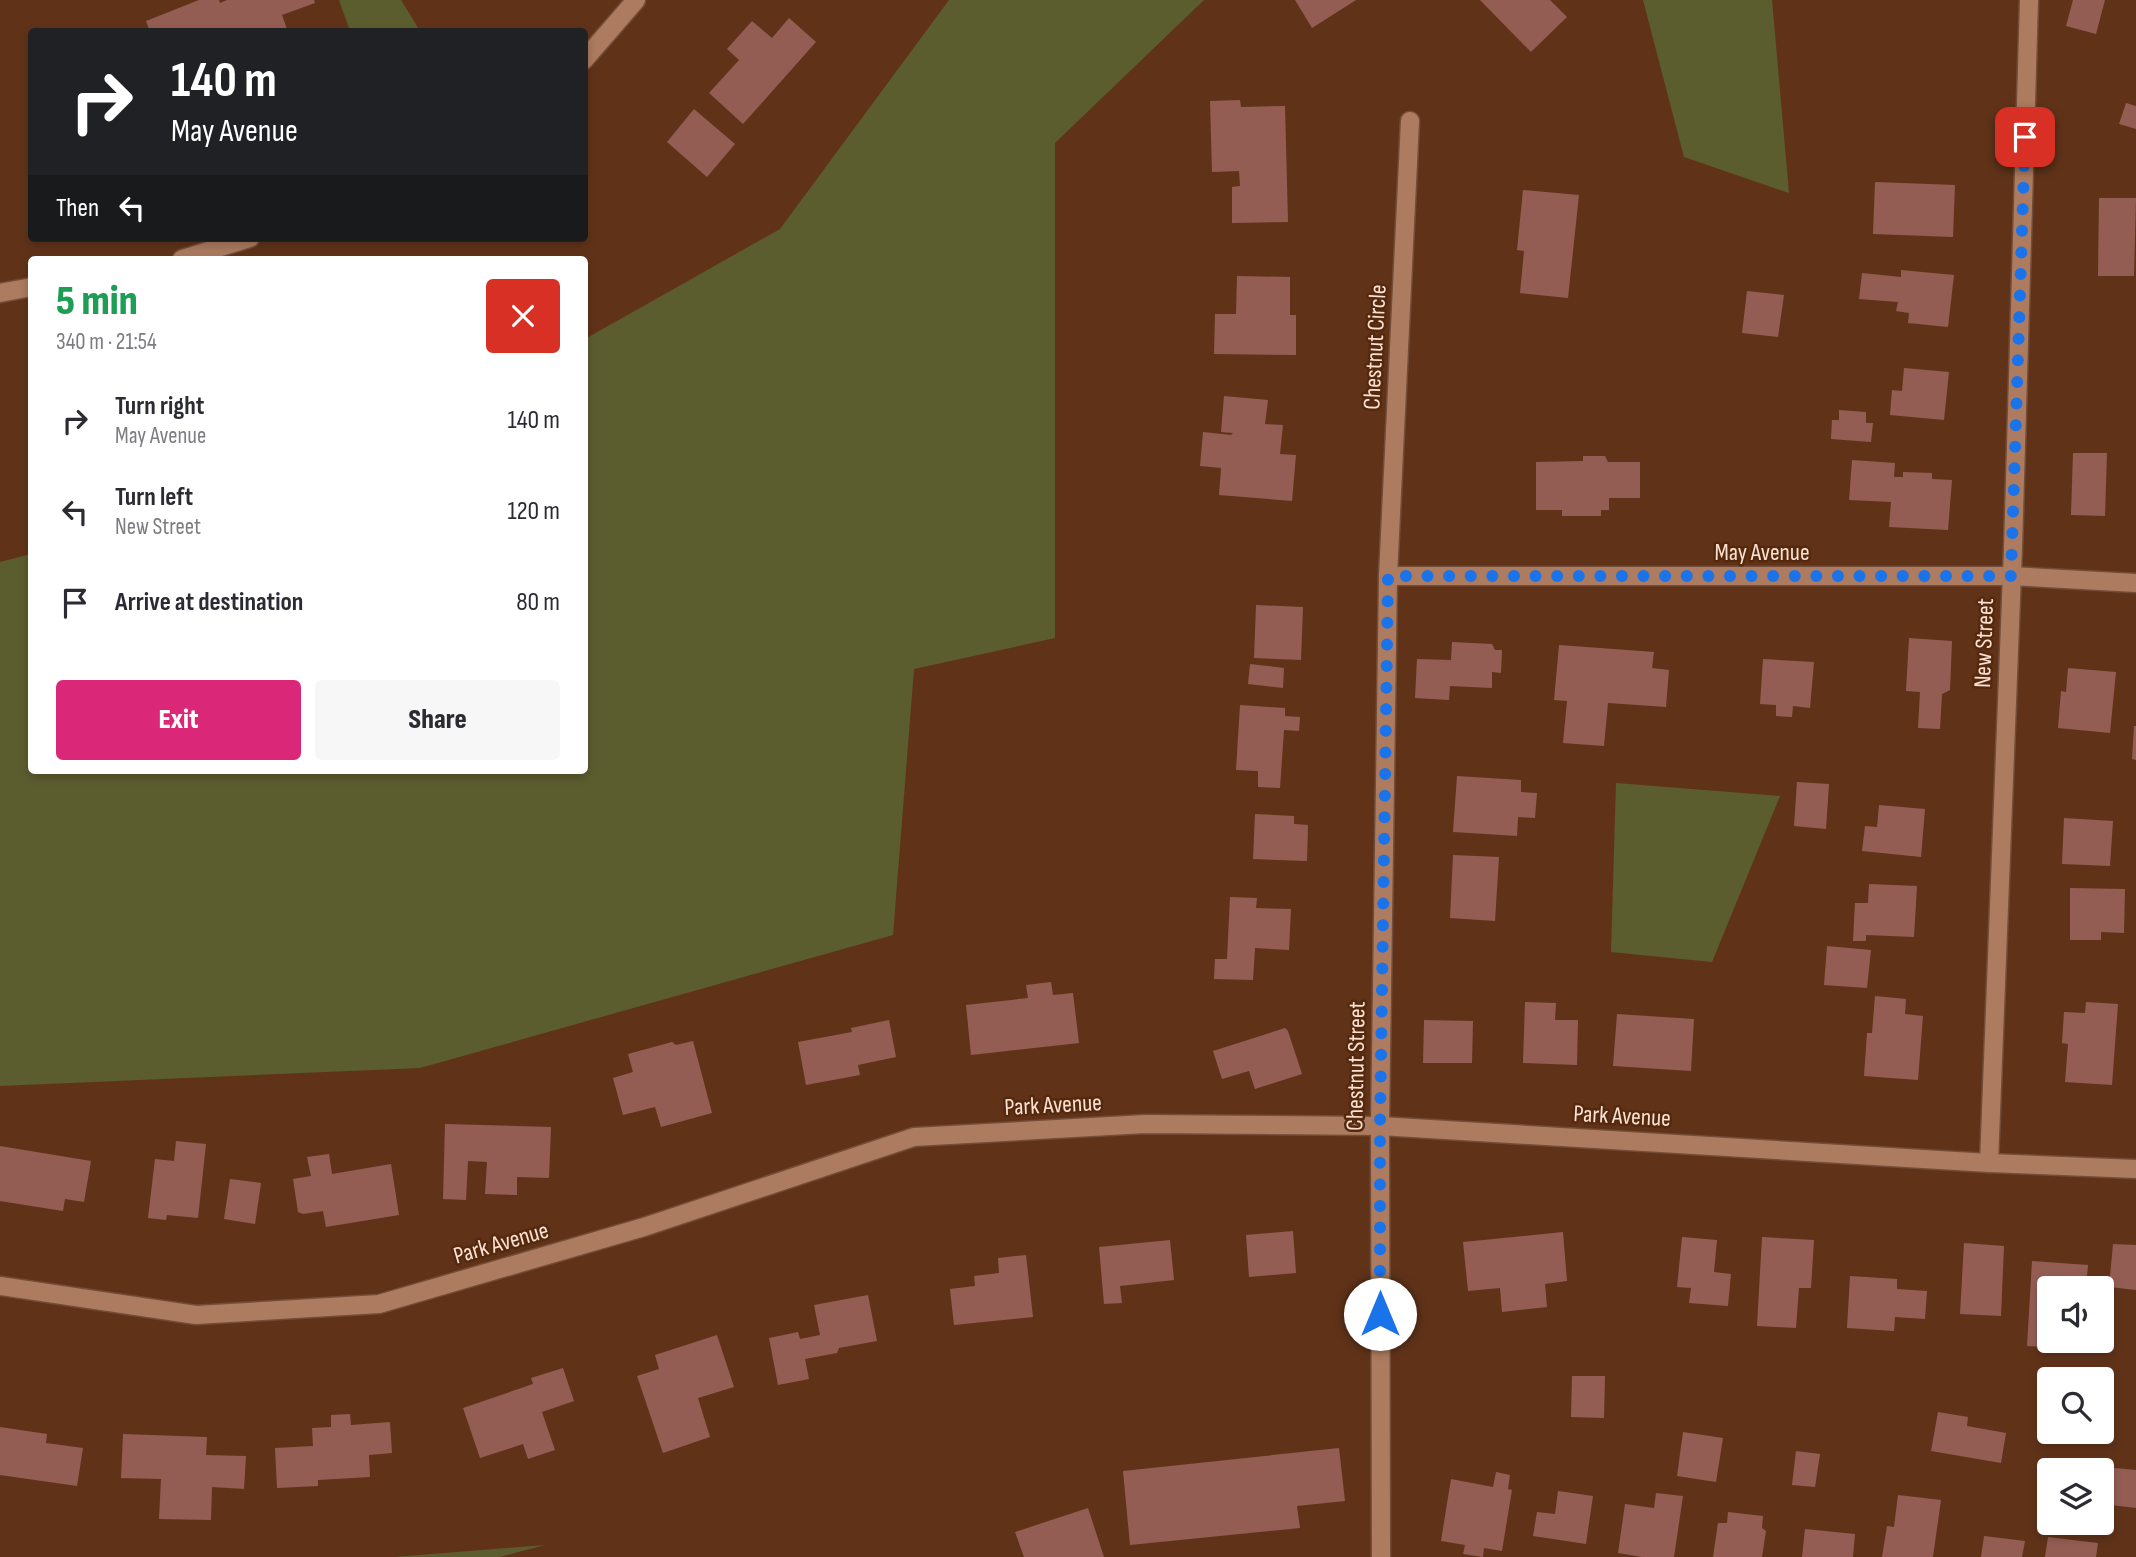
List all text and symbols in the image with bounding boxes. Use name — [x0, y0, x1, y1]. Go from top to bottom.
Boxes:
text: 140 m — [171, 52, 277, 111]
icon: right — [56, 56, 147, 147]
pin — [1995, 107, 2055, 167]
text: May Avenue — [171, 112, 298, 151]
icon: arrive — [2006, 118, 2044, 156]
icon: left — [113, 189, 151, 227]
text: Then — [56, 193, 99, 224]
text: 5 min — [56, 276, 138, 327]
button: close — [486, 279, 560, 353]
street label: Chestnut Circle — [1357, 284, 1393, 410]
text: 340 m · 21:54 — [56, 328, 157, 356]
text: Turn right — [115, 391, 204, 422]
icon: right — [56, 402, 94, 440]
text: 140 m — [508, 405, 560, 436]
text: May Avenue — [115, 422, 206, 450]
text: Turn left — [115, 482, 193, 513]
icon: left — [56, 493, 94, 531]
text: 120 m — [507, 496, 560, 527]
text: New Street — [115, 513, 201, 541]
street label: May Avenue — [1714, 538, 1810, 567]
icon: arrive — [56, 584, 94, 622]
text: Arrive at destination — [115, 587, 303, 618]
text: 80 m — [516, 587, 560, 618]
street label: New Street — [1968, 598, 2000, 688]
button: Exit — [56, 680, 301, 760]
button: Share — [315, 680, 560, 760]
street label: Chestnut Street — [1340, 1001, 1372, 1131]
street label: Park Avenue — [1004, 1088, 1102, 1122]
street label: Park Avenue — [1573, 1099, 1671, 1133]
street label: Park Avenue — [450, 1216, 552, 1270]
map controls — [2037, 1276, 2114, 1535]
button: sound — [2037, 1276, 2114, 1353]
position arrow — [1343, 1277, 1417, 1351]
button: search — [2037, 1367, 2114, 1444]
button: layers — [2037, 1458, 2114, 1535]

